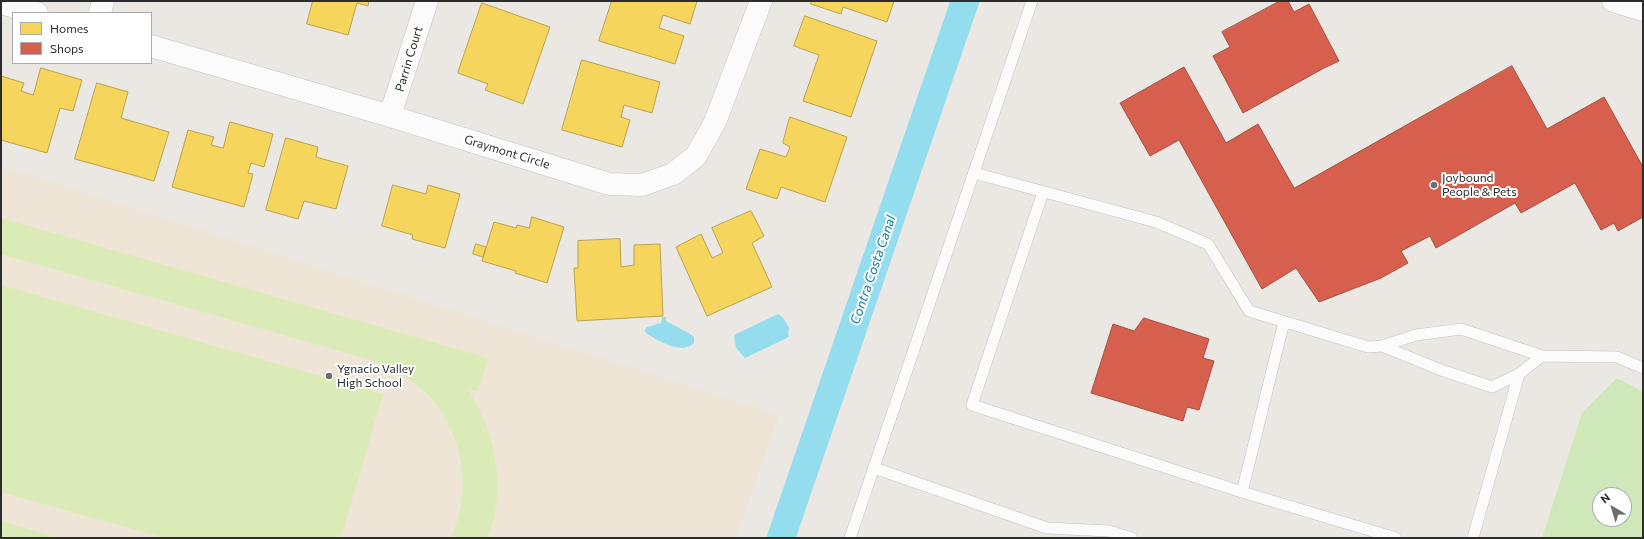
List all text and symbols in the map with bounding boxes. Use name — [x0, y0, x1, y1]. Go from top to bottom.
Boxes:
legend — [12, 12, 152, 64]
text: Homes — [50, 21, 88, 35]
street label: Parrin Court — [392, 25, 426, 93]
text: Shops — [50, 41, 84, 55]
street label: Graymont Circle — [462, 132, 552, 172]
place label: Joybound People & Pets — [1442, 171, 1517, 199]
marker: Joybound People & Pets — [1429, 180, 1439, 190]
water label: Contra Costa Canal — [847, 214, 899, 326]
place label: Ygnacio Valley High School — [337, 362, 414, 390]
marker: Ygnacio Valley High School — [324, 371, 334, 381]
north arrow — [1592, 487, 1632, 527]
text: N — [1598, 490, 1612, 506]

